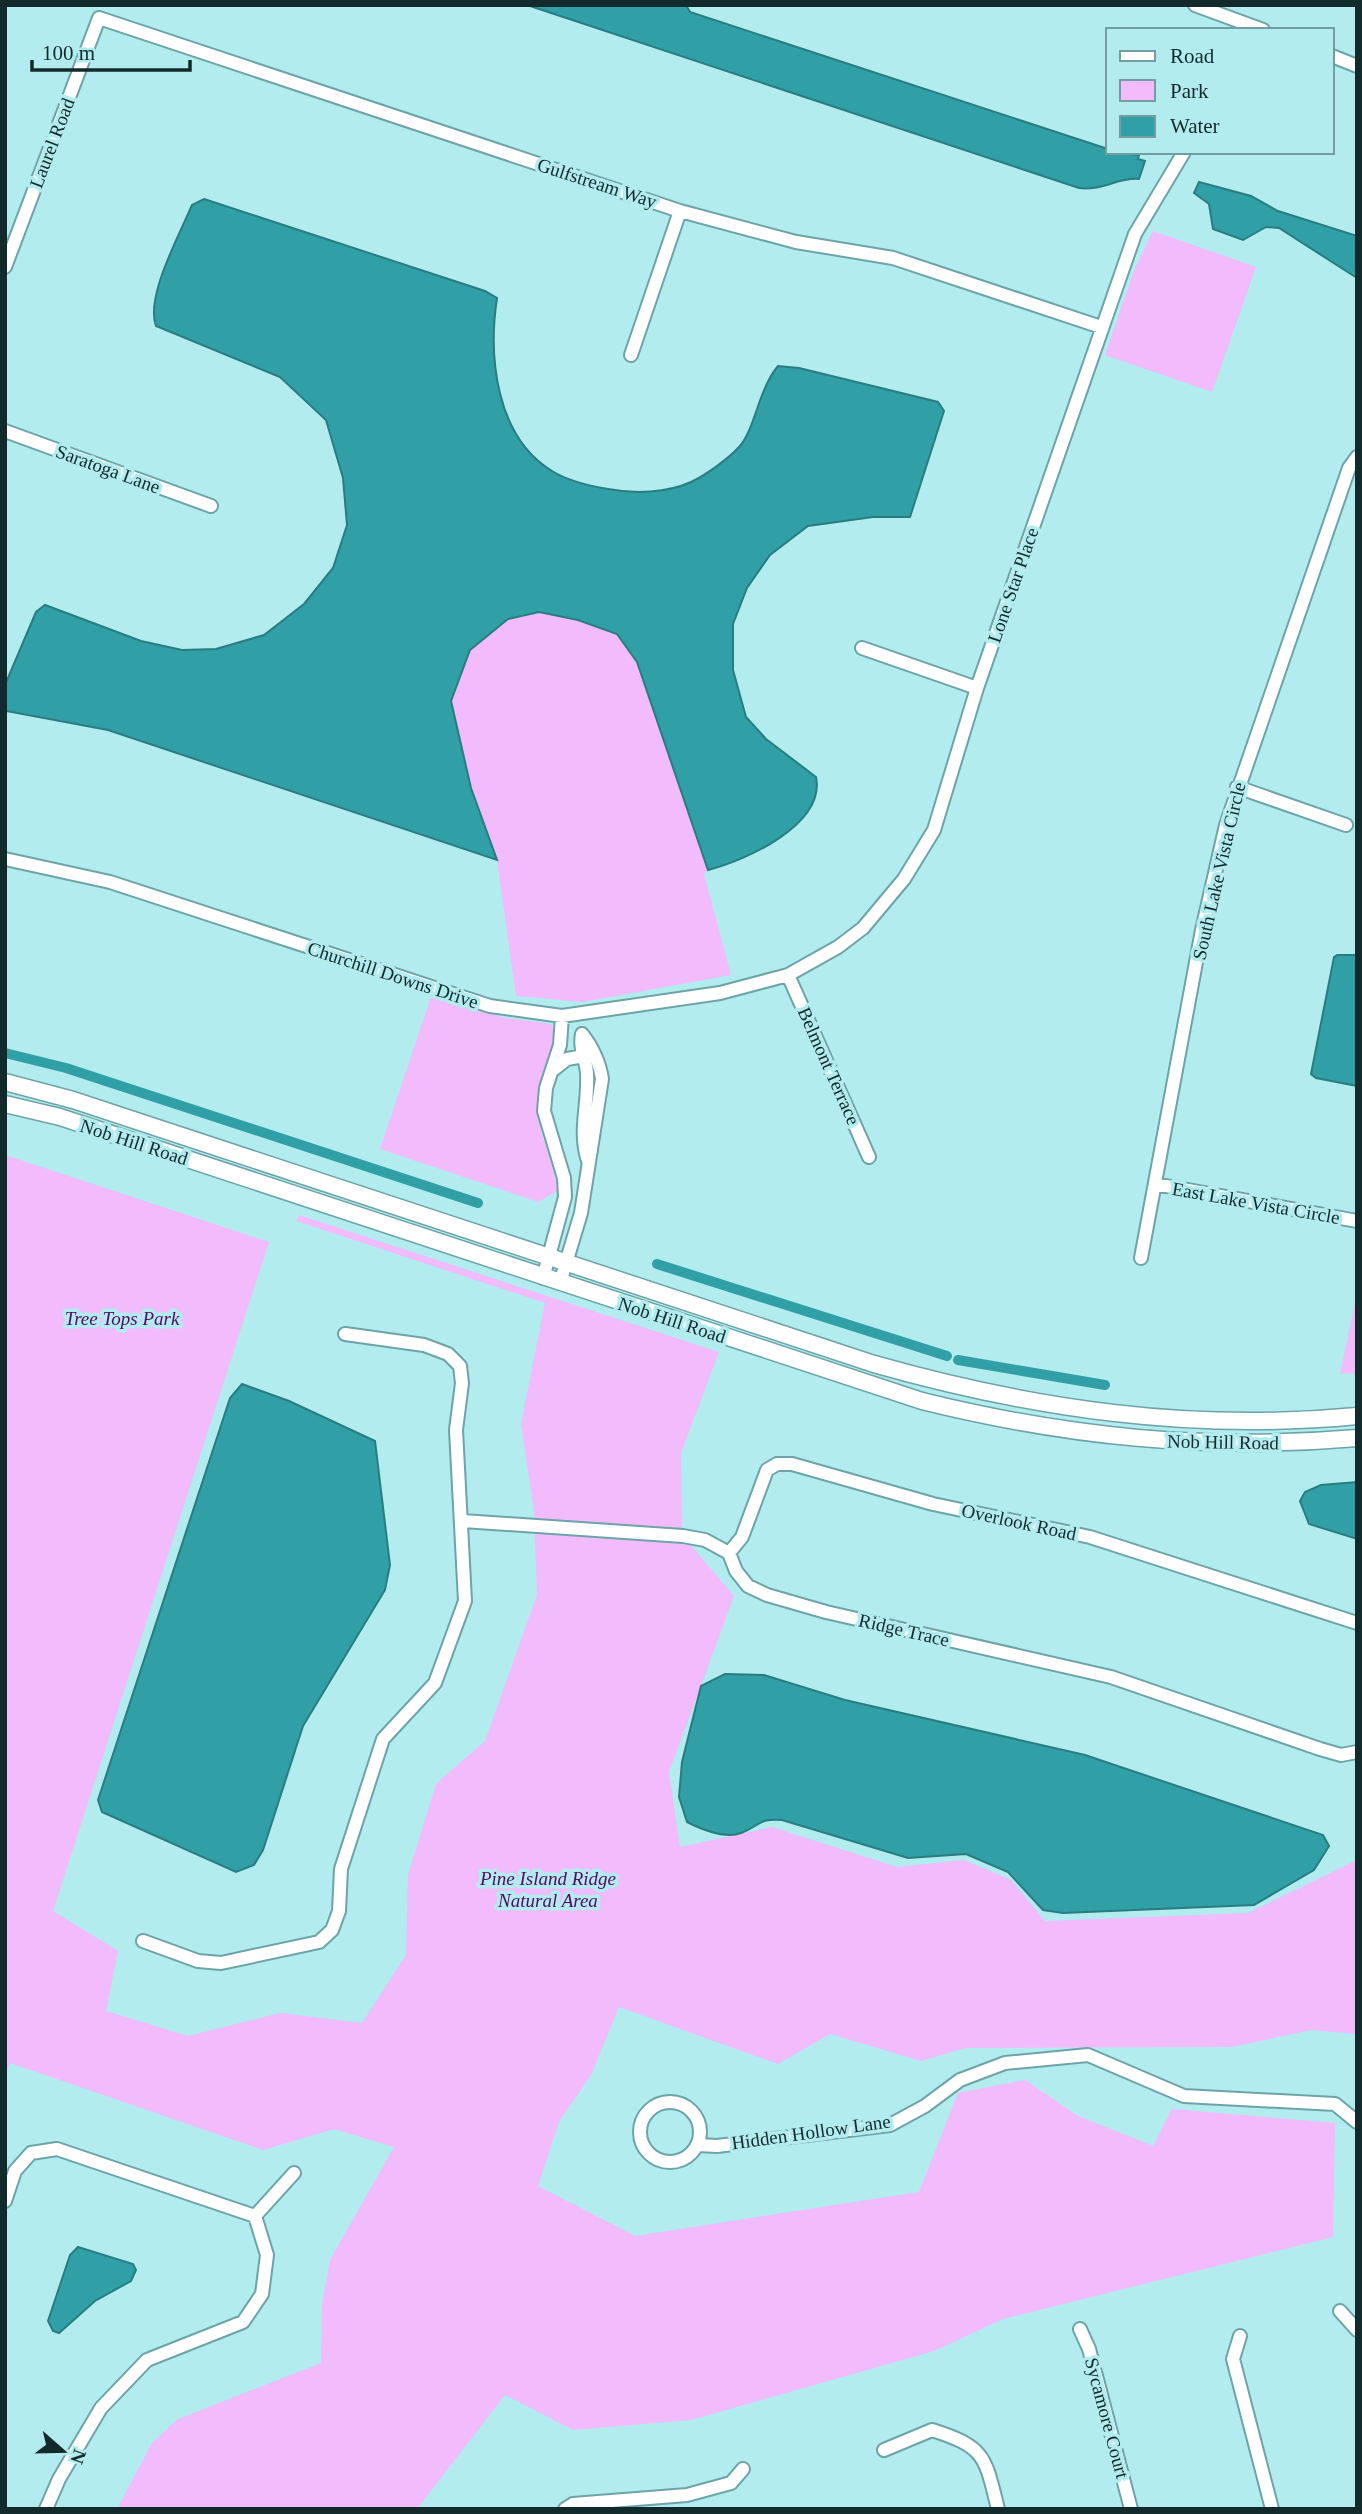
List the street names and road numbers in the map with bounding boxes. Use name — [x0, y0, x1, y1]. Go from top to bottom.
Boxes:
street label: Laurel Road — [25, 95, 79, 191]
street label: Gulfstream Way — [535, 154, 660, 212]
street label: Saratoga Lane — [53, 440, 163, 498]
street label: Lone Star Place — [983, 525, 1043, 645]
street label: South Lake Vista Circle — [1188, 780, 1250, 962]
street label: Churchill Downs Drive — [305, 937, 481, 1013]
street label: Belmont Terrace — [794, 1004, 864, 1128]
street label: Nob Hill Road — [78, 1115, 191, 1169]
street label: East Lake Vista Circle — [1170, 1178, 1342, 1228]
street label: Nob Hill Road — [616, 1293, 729, 1347]
street label: Nob Hill Road — [1167, 1431, 1280, 1453]
street label: Overlook Road — [960, 1500, 1079, 1544]
street label: Ridge Trace — [857, 1609, 951, 1651]
street label: Hidden Hollow Lane — [730, 2110, 892, 2154]
street label: Sycamore Court — [1081, 2355, 1133, 2481]

